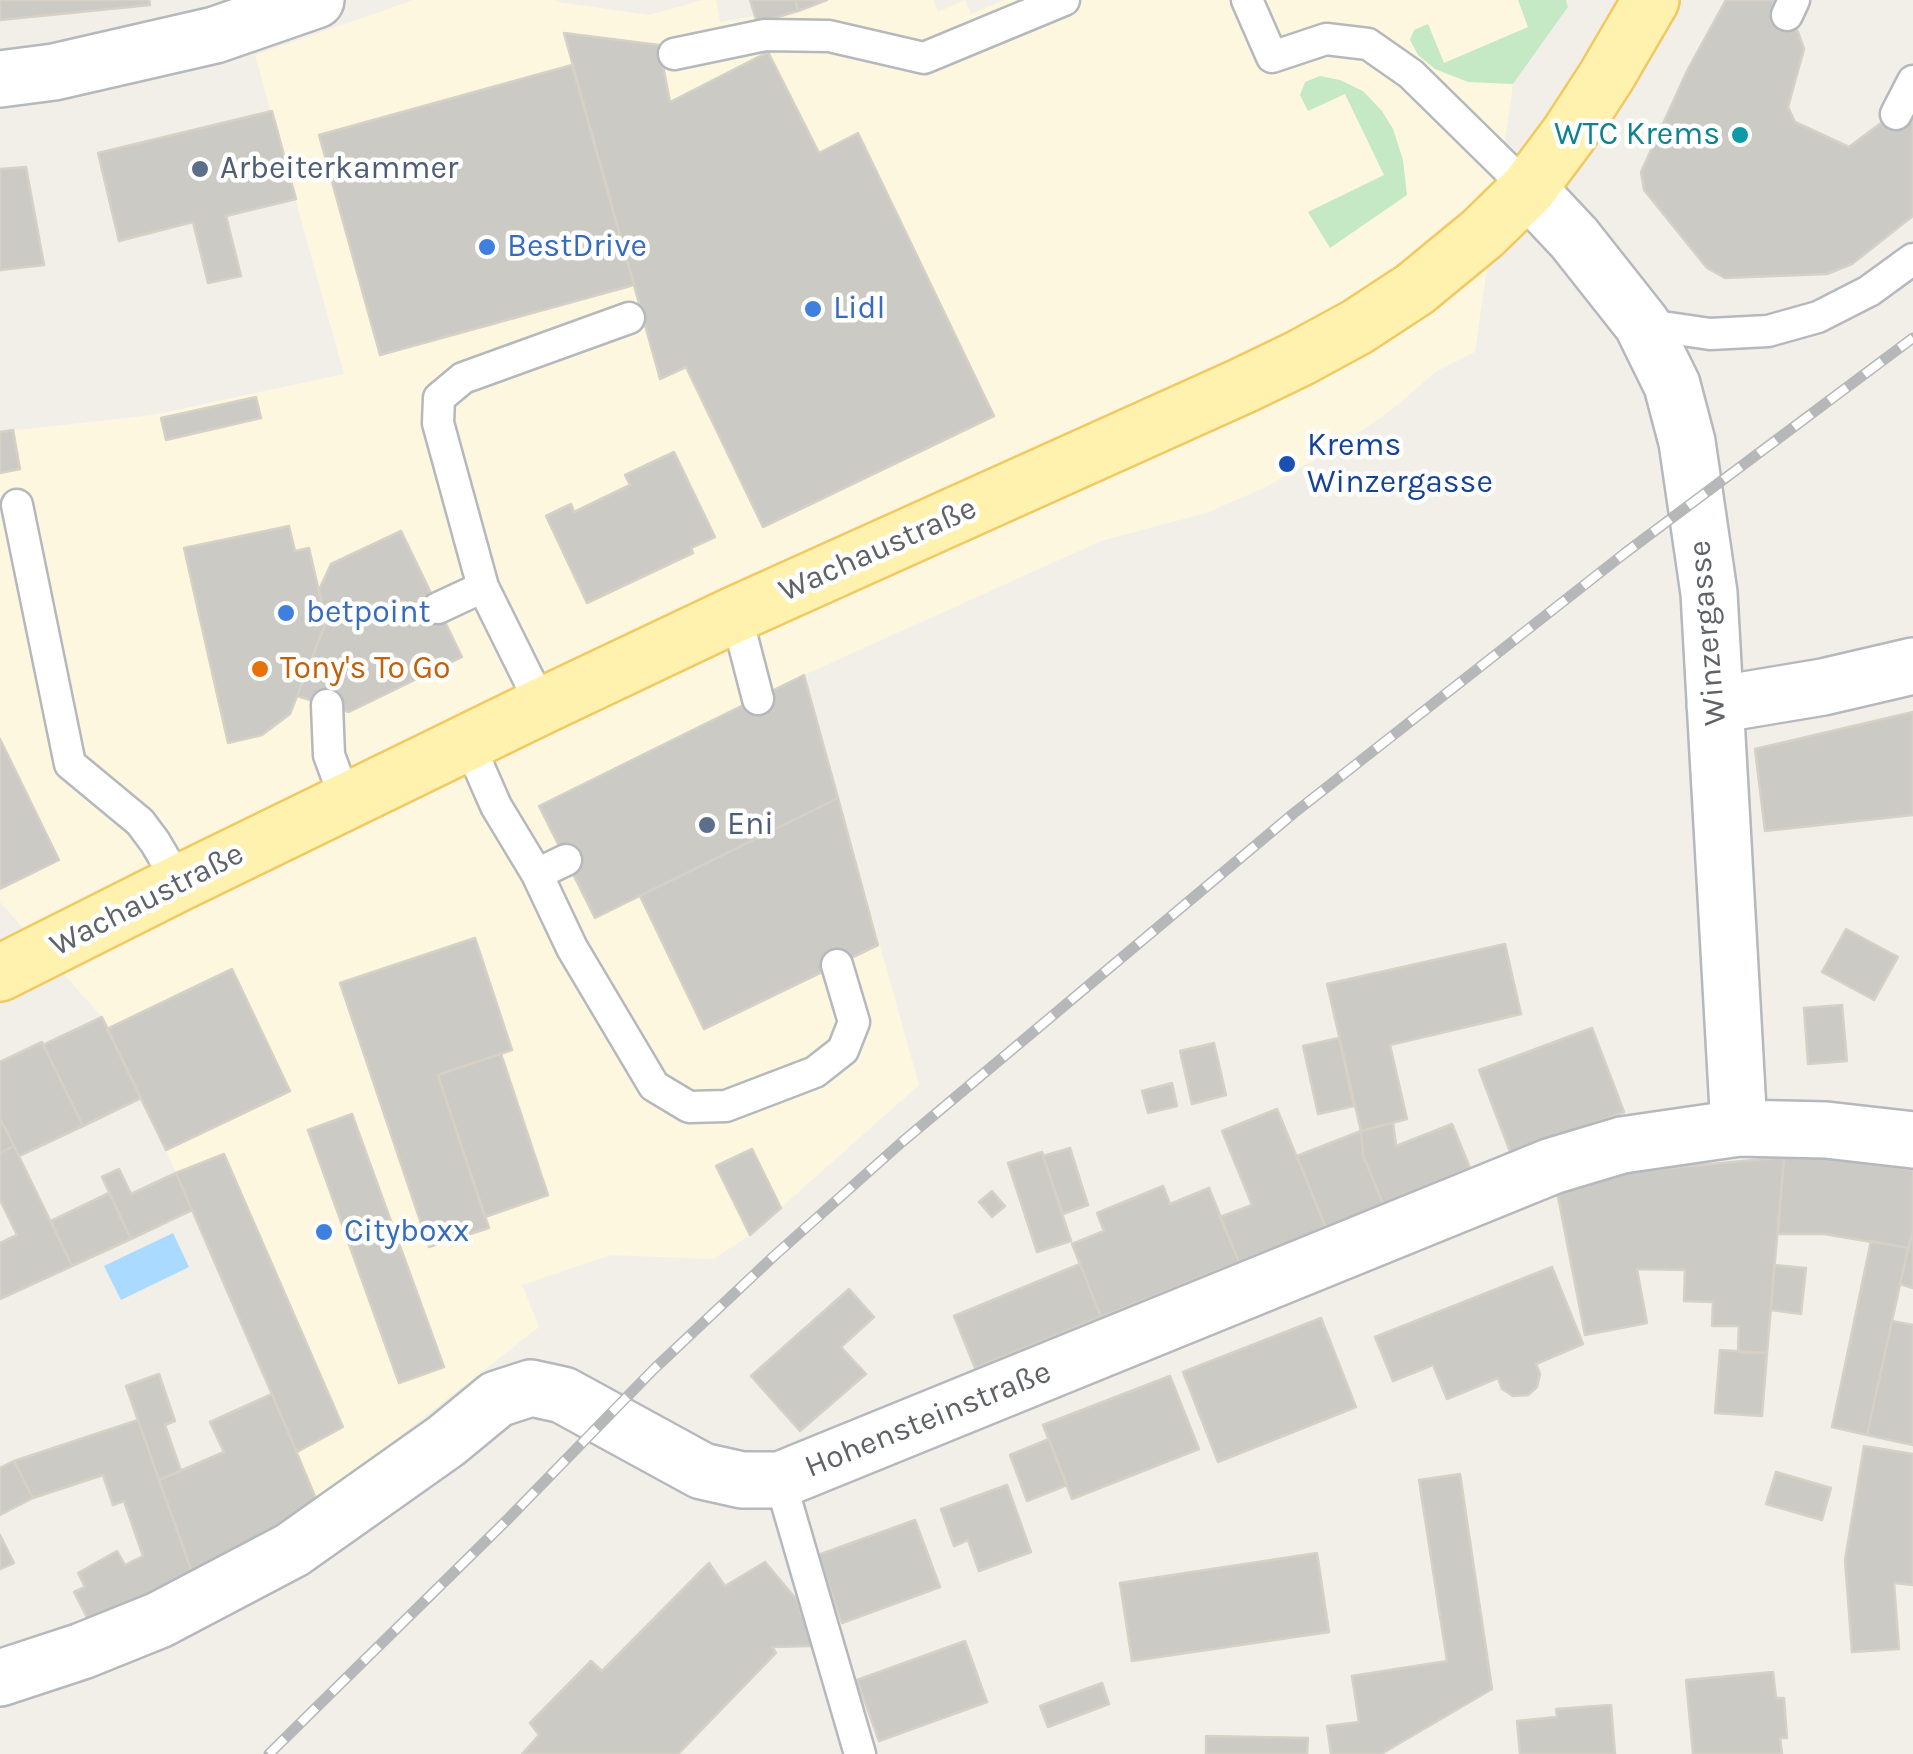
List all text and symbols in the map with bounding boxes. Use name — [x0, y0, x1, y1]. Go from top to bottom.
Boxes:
place label: WTC Krems — [1554, 116, 1720, 154]
marker: WTC Krems — [1729, 124, 1751, 146]
place label: Arbeiterkammer — [220, 150, 458, 188]
marker: Arbeiterkammer — [189, 158, 211, 180]
place label: BestDrive — [507, 228, 647, 266]
marker: BestDrive — [476, 236, 498, 258]
place label: Lidl — [833, 290, 885, 328]
marker: Lidl — [802, 298, 824, 320]
place label: Krems Winzergasse — [1307, 427, 1493, 502]
marker: Krems Winzergasse — [1276, 453, 1298, 475]
street label: Wachaustraße — [773, 489, 983, 611]
street label: Winzergasse — [1681, 539, 1735, 727]
place label: betpoint — [306, 594, 430, 632]
marker: betpoint — [275, 602, 297, 624]
place label: Tony's To Go — [280, 650, 451, 688]
marker: Tony's To Go — [249, 658, 271, 680]
place label: Eni — [727, 806, 774, 844]
marker: Eni — [696, 814, 718, 836]
street label: Wachaustraße — [44, 835, 250, 965]
place label: Cityboxx — [344, 1213, 469, 1251]
marker: Cityboxx — [313, 1221, 335, 1243]
street label: Hohensteinstraße — [799, 1353, 1057, 1487]

